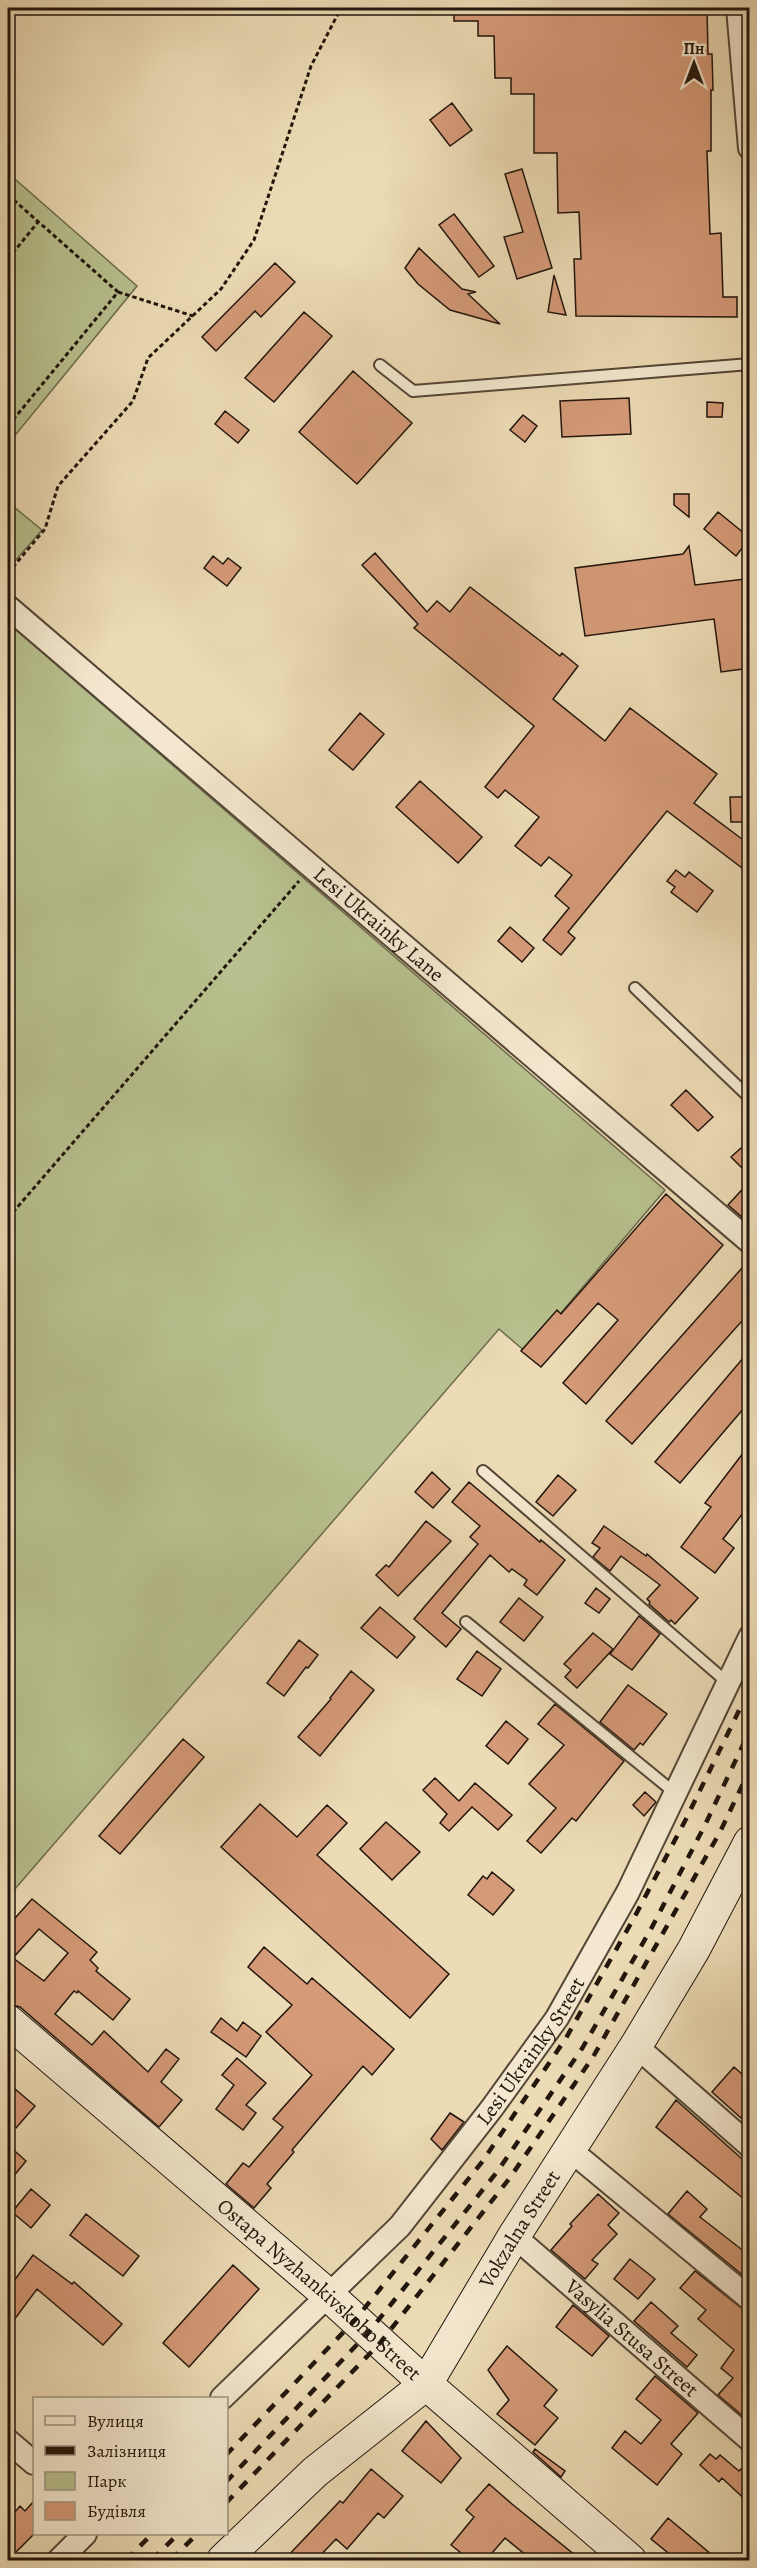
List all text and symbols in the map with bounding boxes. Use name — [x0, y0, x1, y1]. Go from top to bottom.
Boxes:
north arrow — [664, 33, 724, 93]
text: Пн — [684, 38, 704, 60]
street label: Lesi Ukrainky Lane — [307, 860, 450, 988]
street label: Lesi Ukrainky Street — [470, 1972, 591, 2131]
street label: Vokzalna Street — [472, 2165, 567, 2294]
street label: Ostapa Nyzhankivskoho Street — [211, 2192, 427, 2387]
street label: Vasylia Stusa Street — [559, 2272, 705, 2403]
legend — [33, 2397, 228, 2535]
text: Вулиця — [87, 2409, 144, 2433]
text: Залізниця — [87, 2439, 166, 2463]
text: Парк — [87, 2469, 127, 2493]
text: Будівля — [87, 2499, 146, 2523]

